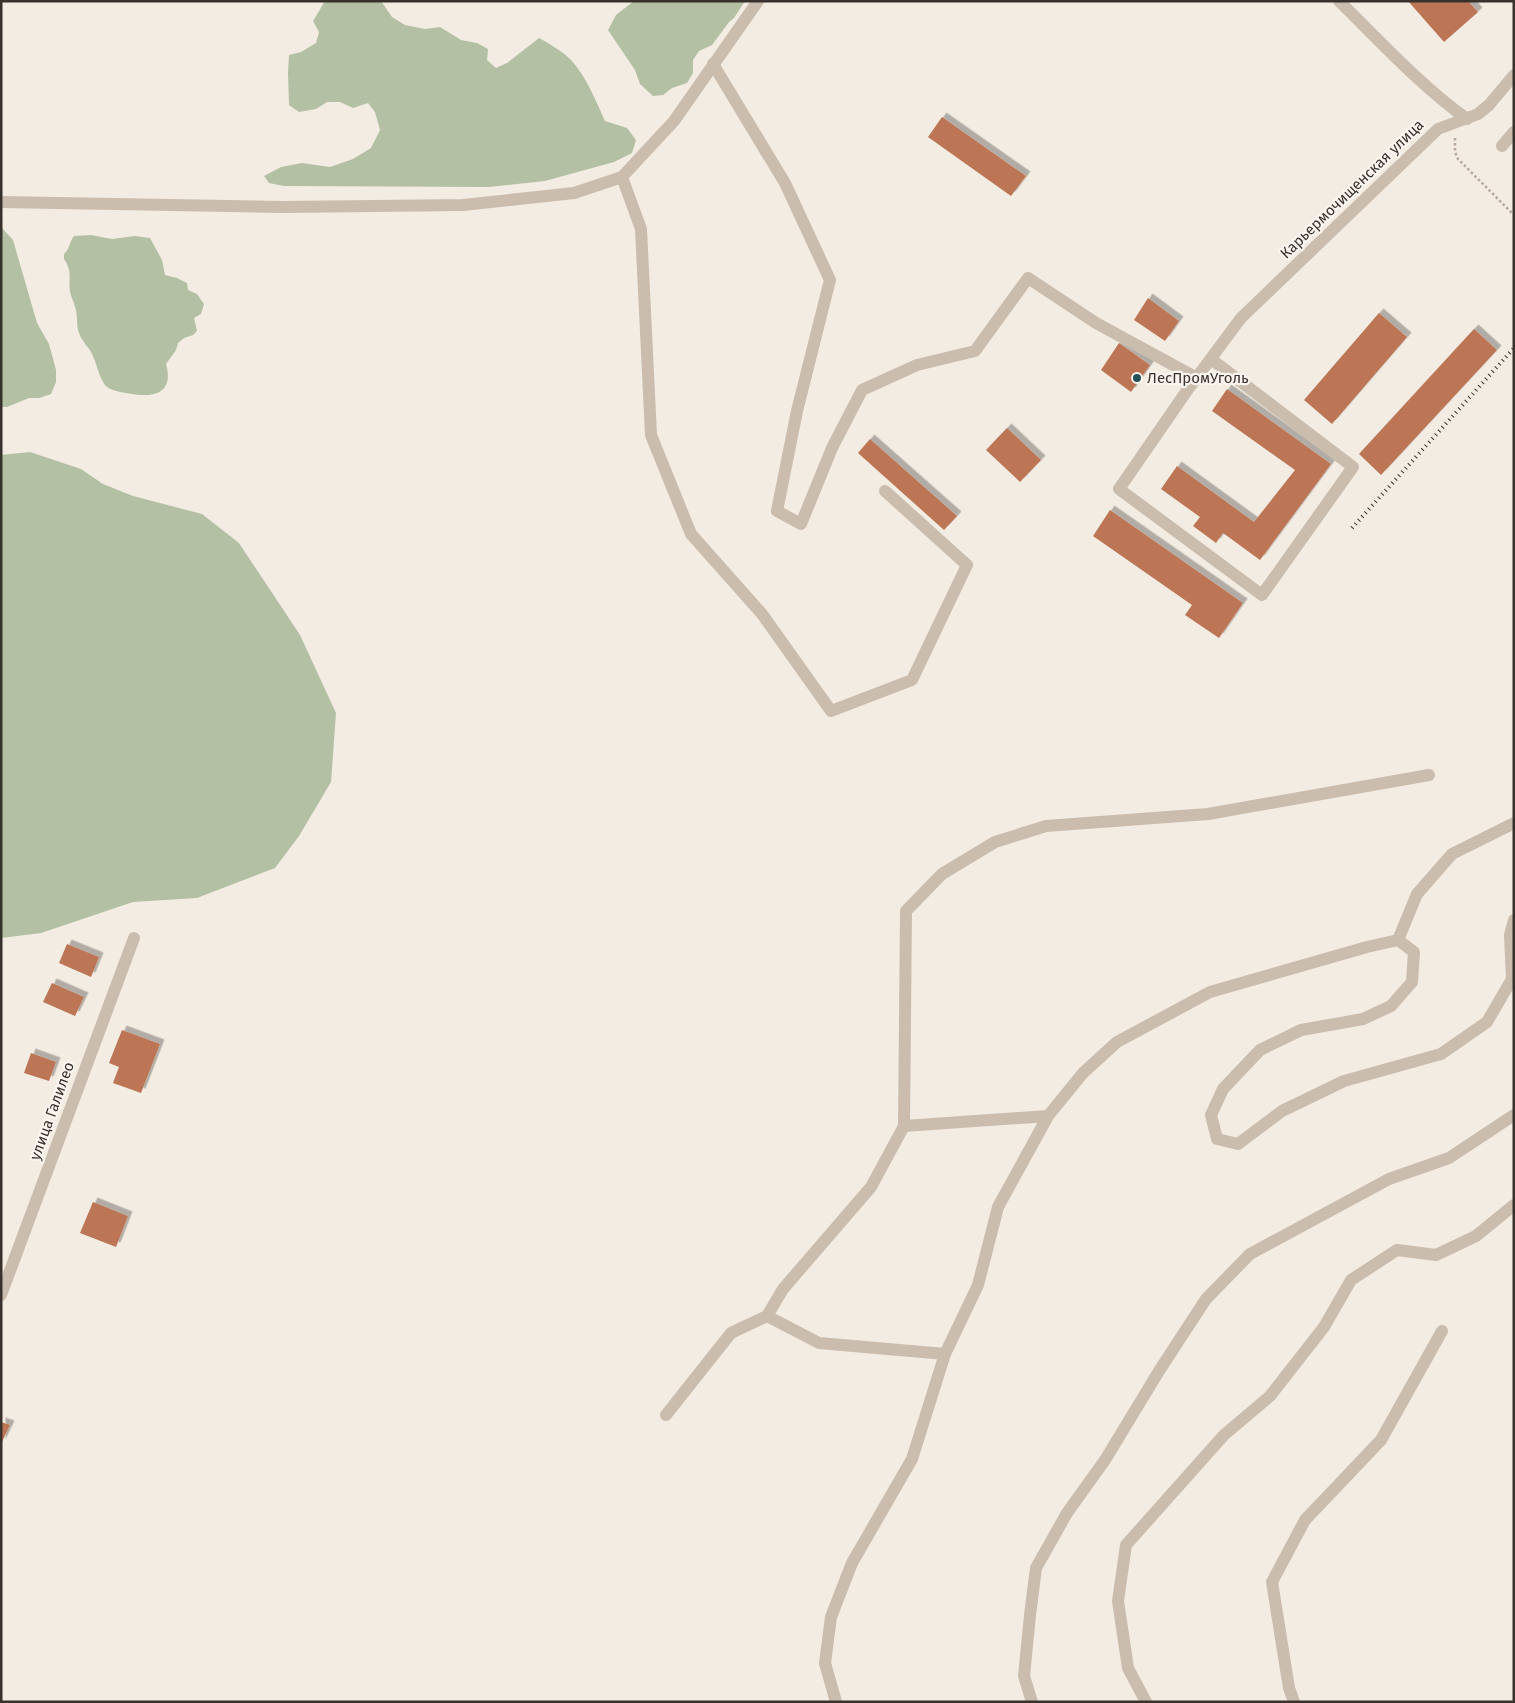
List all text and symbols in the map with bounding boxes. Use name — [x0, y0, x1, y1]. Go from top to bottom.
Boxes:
street label: Карьермочищенская улица — [1277, 116, 1427, 262]
place label: ЛесПромУголь — [1147, 369, 1249, 387]
marker: ЛесПромУголь — [1131, 372, 1143, 384]
street label: улица Галилео — [26, 1059, 78, 1163]

